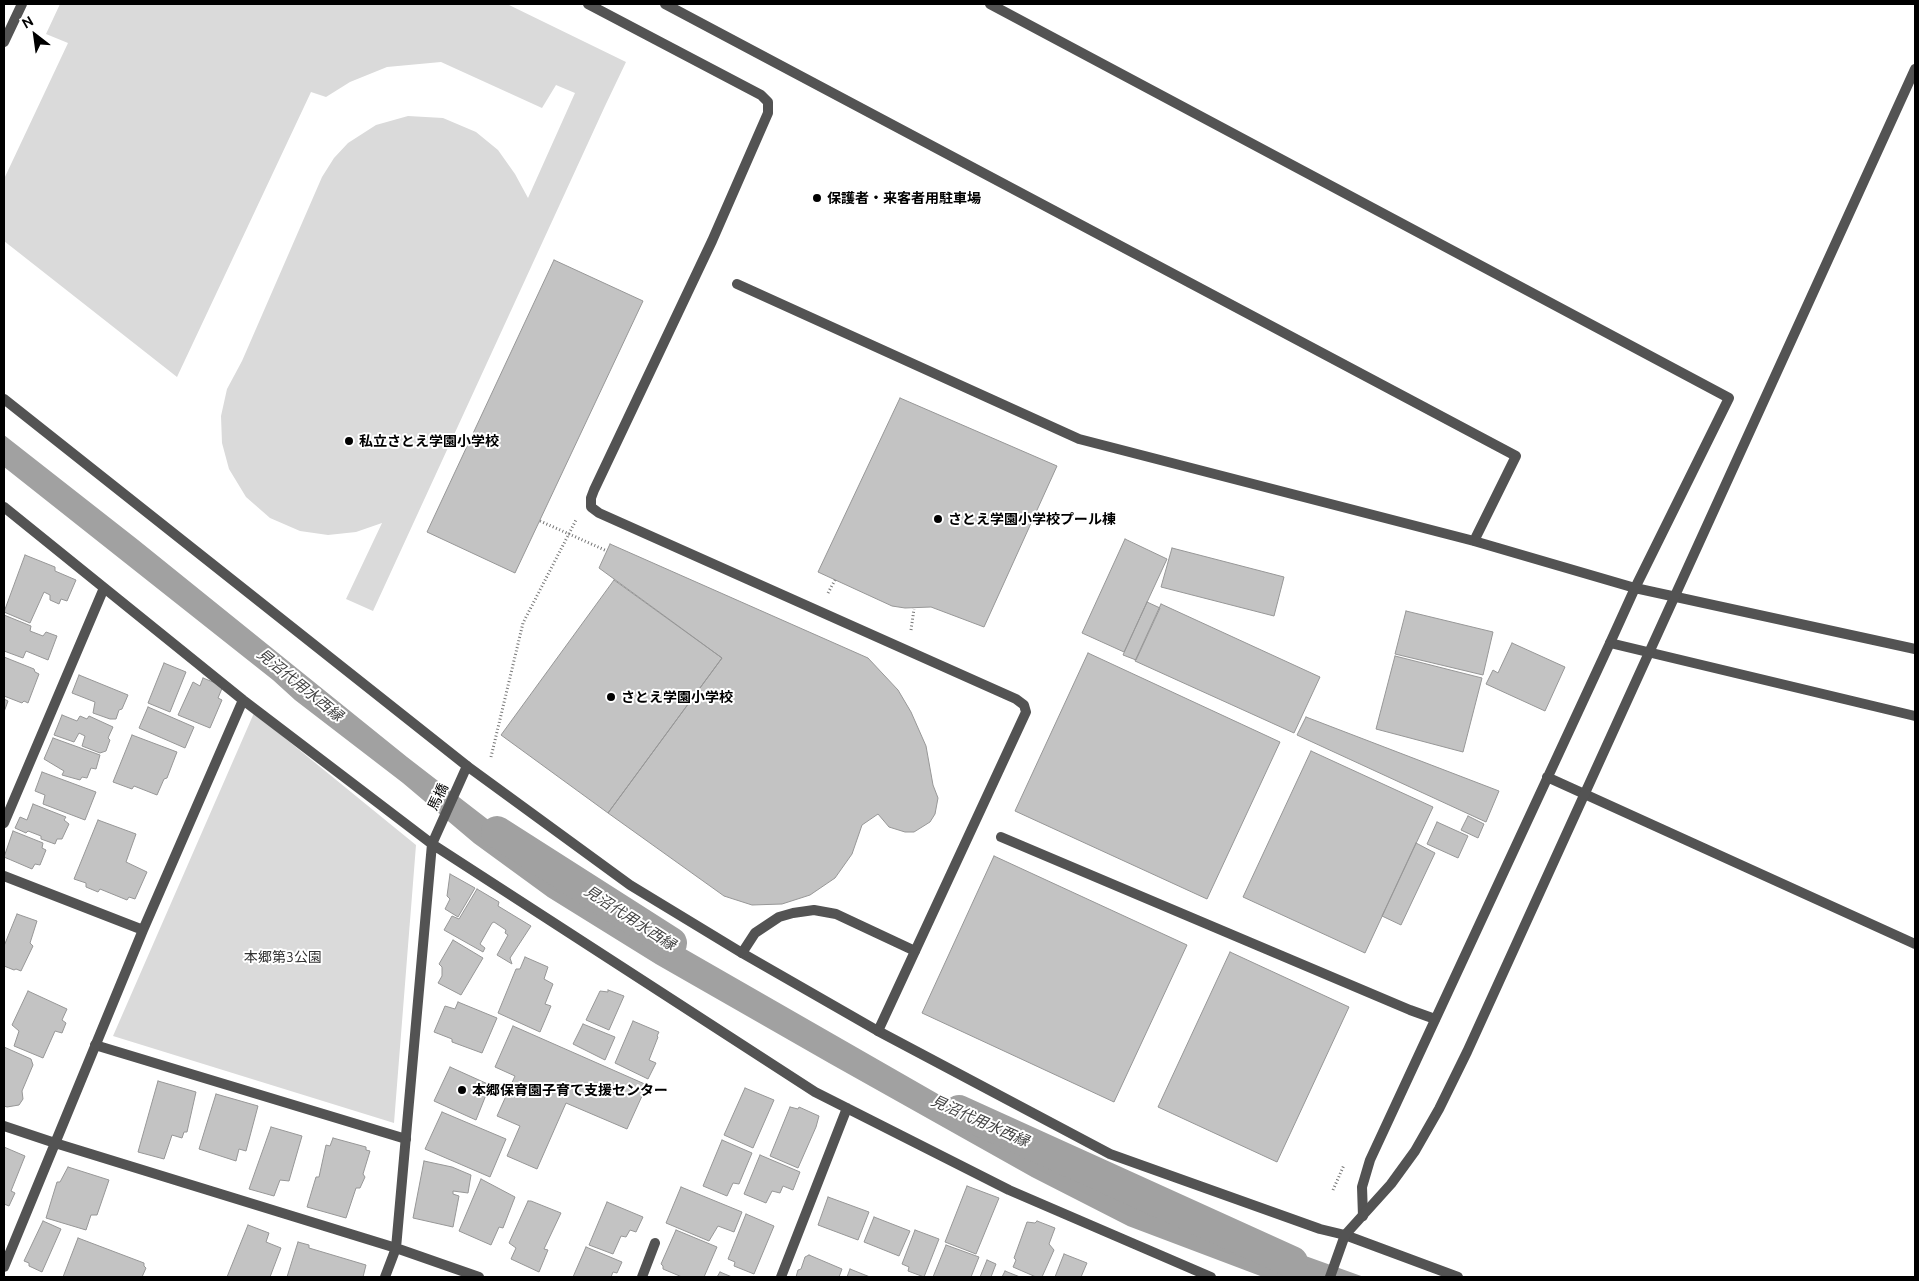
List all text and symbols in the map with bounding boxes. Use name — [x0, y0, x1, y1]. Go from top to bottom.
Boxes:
north arrow — [10, 10, 60, 60]
text: N — [19, 12, 36, 32]
place label: 保護者・来客者用駐車場 — [827, 190, 981, 206]
marker: 保護者・来客者用駐車場 — [811, 192, 823, 204]
place label: 私立さとえ学園小学校 — [359, 433, 499, 449]
marker: 私立さとえ学園小学校 — [343, 435, 355, 447]
place label: さとえ学園小学校プール棟 — [948, 511, 1116, 527]
marker: さとえ学園小学校プール棟 — [932, 513, 944, 525]
water label: 見沼代用水西縁 — [254, 645, 346, 725]
place label: さとえ学園小学校 — [621, 689, 733, 705]
marker: さとえ学園小学校 — [605, 691, 617, 703]
street label: 馬橋 — [424, 781, 452, 813]
water label: 見沼代用水西縁 — [581, 882, 679, 954]
park label: 本郷第3公園 — [244, 949, 322, 965]
place label: 本郷保育園子育て支援センター — [472, 1082, 668, 1098]
marker: 本郷保育園子育て支援センター — [456, 1084, 468, 1096]
water label: 見沼代用水西縁 — [928, 1091, 1032, 1151]

